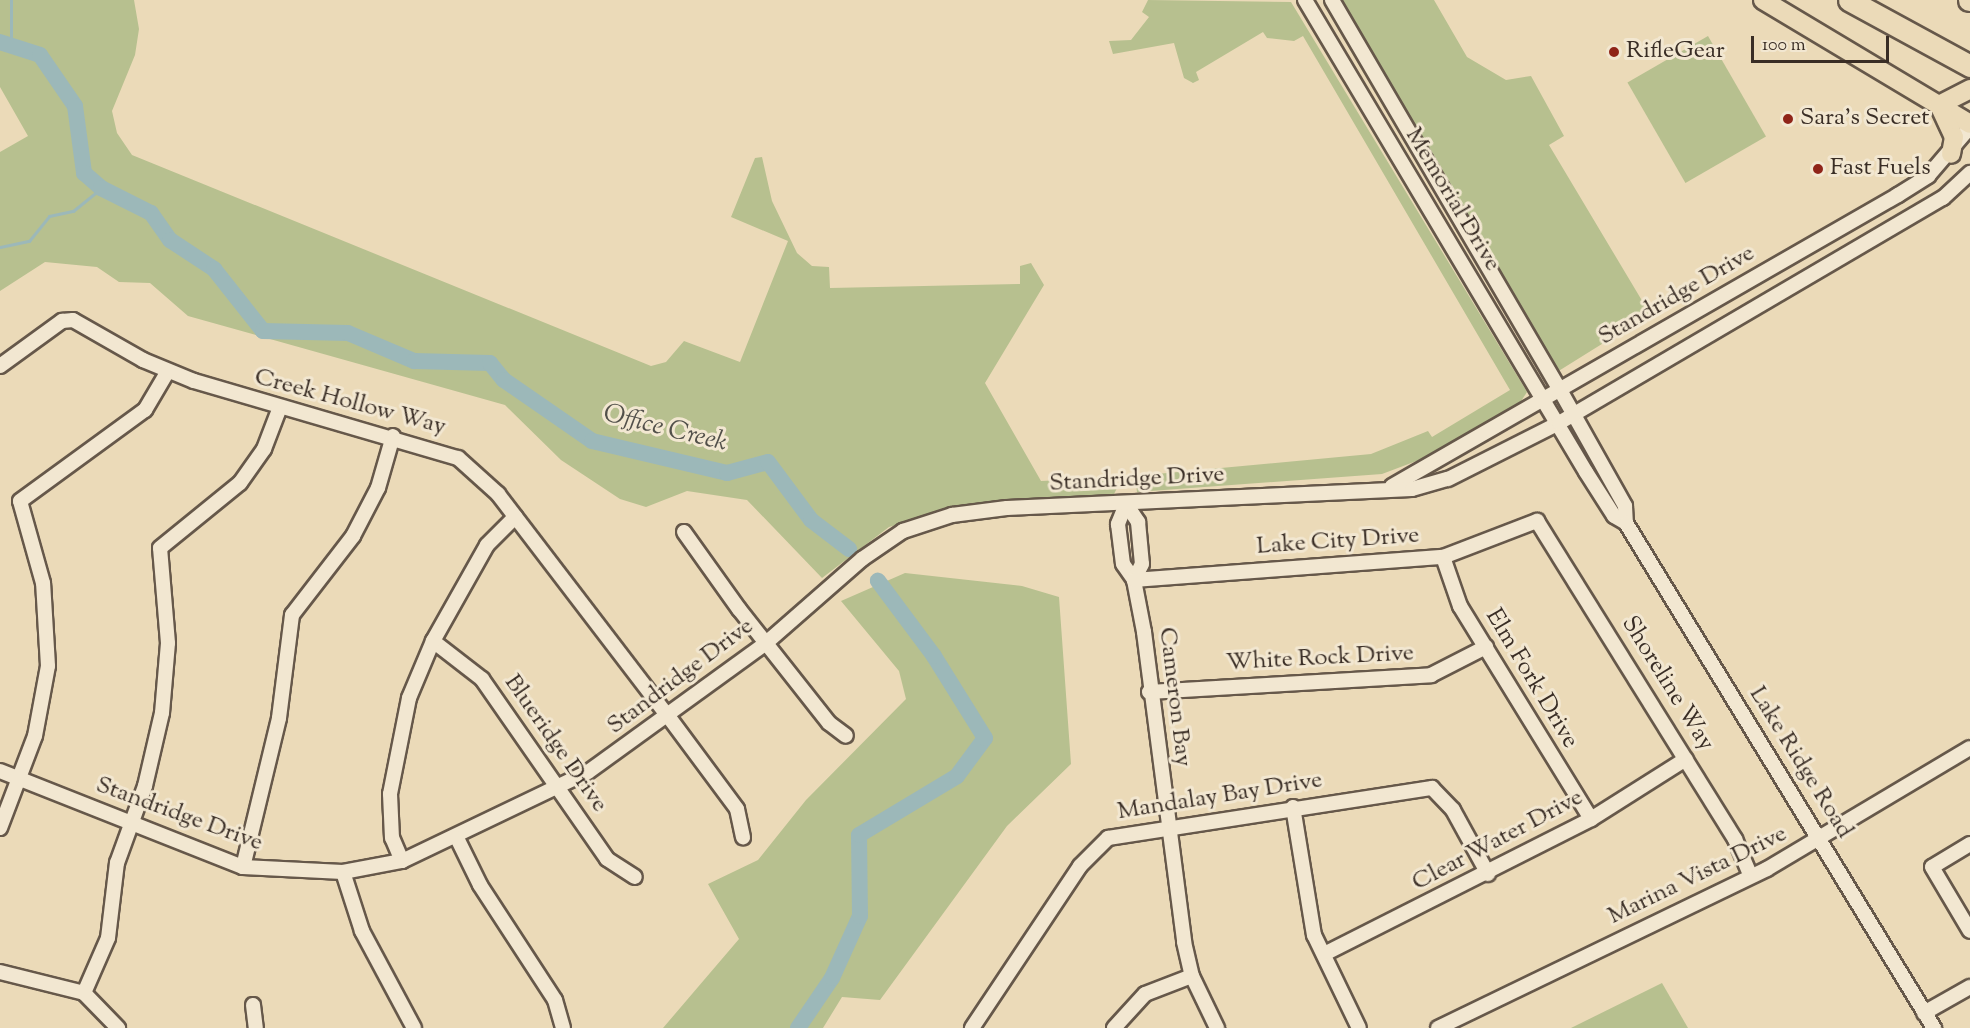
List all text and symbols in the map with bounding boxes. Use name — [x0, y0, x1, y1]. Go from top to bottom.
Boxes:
scale bar — [1754, 24, 1892, 62]
text: 100 m — [1762, 33, 1806, 59]
place label: RifleGear — [1626, 38, 1725, 66]
marker: RifleGear — [1607, 45, 1621, 59]
place label: Sara's Secret — [1800, 105, 1930, 133]
marker: Sara's Secret — [1781, 112, 1795, 126]
street label: Memorial Drive — [1398, 123, 1506, 277]
place label: Fast Fuels — [1830, 155, 1931, 183]
marker: Fast Fuels — [1811, 162, 1825, 176]
street label: Standridge Drive — [1594, 240, 1760, 352]
street label: Creek Hollow Way — [251, 364, 449, 442]
water label: Office Creek — [600, 399, 730, 459]
street label: Standridge Drive — [1049, 461, 1225, 499]
street label: Lake City Drive — [1256, 522, 1420, 562]
street label: Elm Fork Drive — [1478, 604, 1584, 754]
street label: Shoreline Way — [1614, 611, 1720, 757]
street label: Standridge Drive — [602, 613, 760, 741]
street label: Cameron Bay — [1151, 626, 1197, 768]
street label: White Rock Drive — [1225, 640, 1415, 678]
street label: Blueridge Drive — [497, 670, 613, 818]
street label: Lake Ridge Road — [1742, 682, 1858, 844]
street label: Mandalay Bay Drive — [1116, 767, 1324, 827]
street label: Standridge Drive — [92, 771, 266, 859]
street label: Clear Water Drive — [1408, 784, 1588, 898]
street label: Marina Vista Drive — [1604, 820, 1792, 932]

